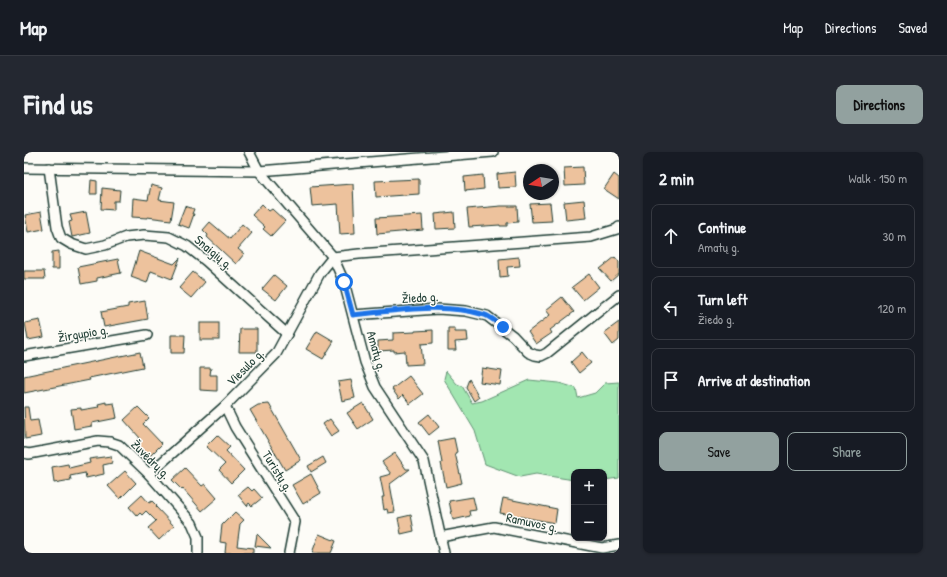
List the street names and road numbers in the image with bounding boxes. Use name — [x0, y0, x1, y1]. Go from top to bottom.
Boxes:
street label: Snaigių g. — [191, 231, 237, 274]
street label: Žiedo g. — [401, 287, 439, 307]
street label: Žirgupio g. — [57, 320, 110, 346]
street label: Amatų g. — [363, 329, 391, 374]
street label: Viesulo g. — [222, 344, 268, 390]
street label: Žuvėdrų g. — [127, 435, 175, 483]
street label: Turistų g. — [258, 447, 298, 495]
street label: Ramuvos g. — [505, 508, 560, 536]

